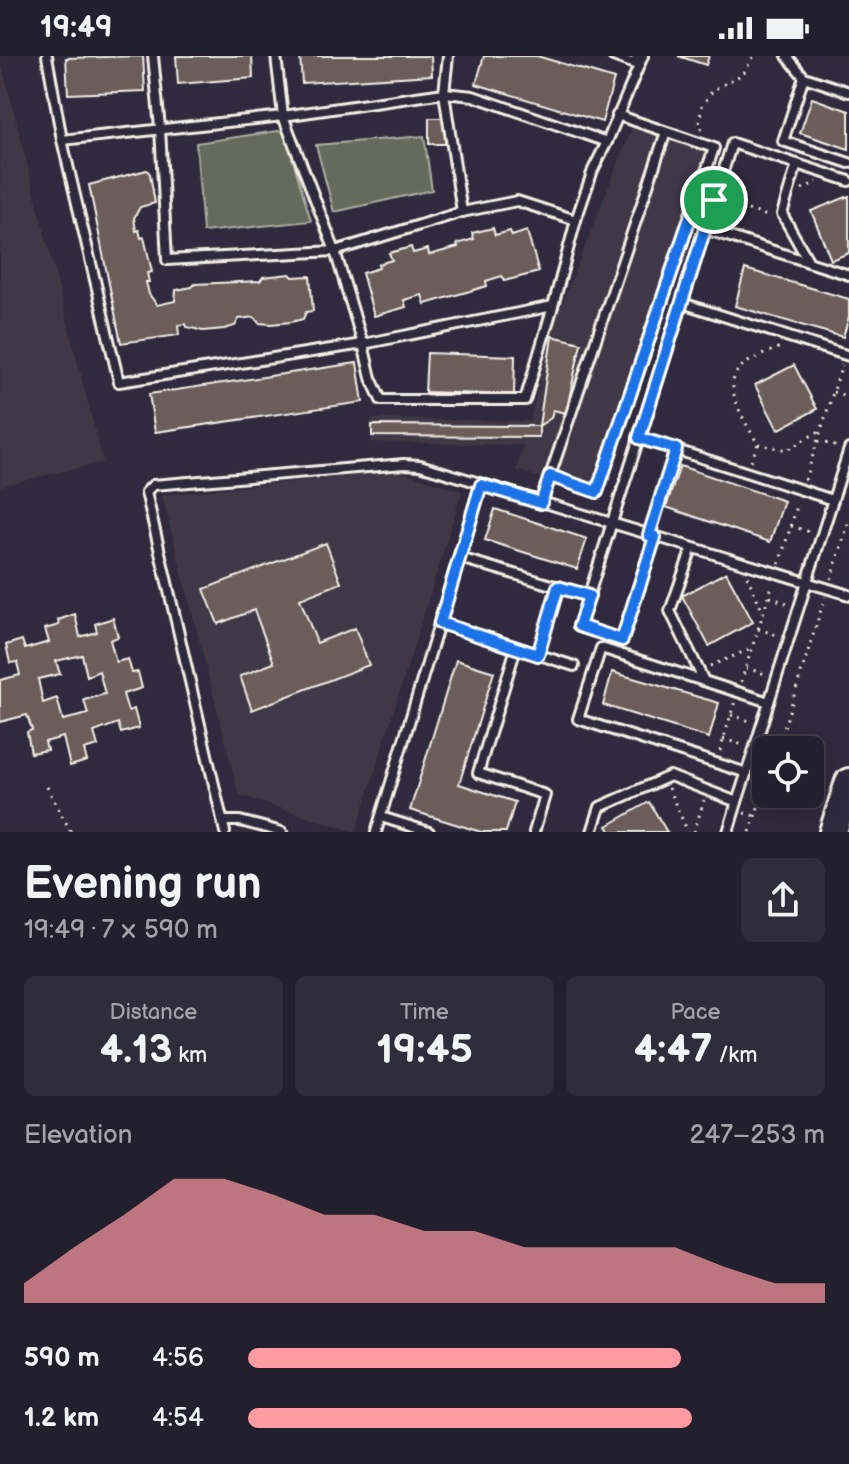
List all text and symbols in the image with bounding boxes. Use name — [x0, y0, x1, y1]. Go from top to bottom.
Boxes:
text: 19:49 — [40, 10, 113, 46]
pin — [680, 166, 748, 234]
icon: arrive — [692, 178, 736, 222]
map controls — [752, 736, 824, 808]
button: locate — [752, 736, 824, 808]
text: Evening run — [24, 858, 261, 911]
button: share — [741, 858, 825, 942]
text: 19:49 · 7 × 590 m — [24, 915, 218, 946]
text: Distance — [110, 999, 197, 1026]
text: Time — [400, 999, 449, 1026]
text: Pace — [670, 999, 721, 1026]
text: 4.13 — [100, 1026, 172, 1074]
text: 19:45 — [376, 1026, 473, 1074]
text: 4:47 — [634, 1026, 712, 1074]
text: km — [172, 1042, 207, 1069]
text: /km — [712, 1042, 757, 1069]
text: Elevation — [24, 1120, 132, 1151]
text: 247–253 m — [690, 1120, 825, 1151]
text: 590 m — [24, 1343, 100, 1374]
text: 4:56 — [152, 1343, 204, 1374]
text: 1.2 km — [24, 1403, 99, 1434]
text: 4:54 — [152, 1403, 204, 1434]

